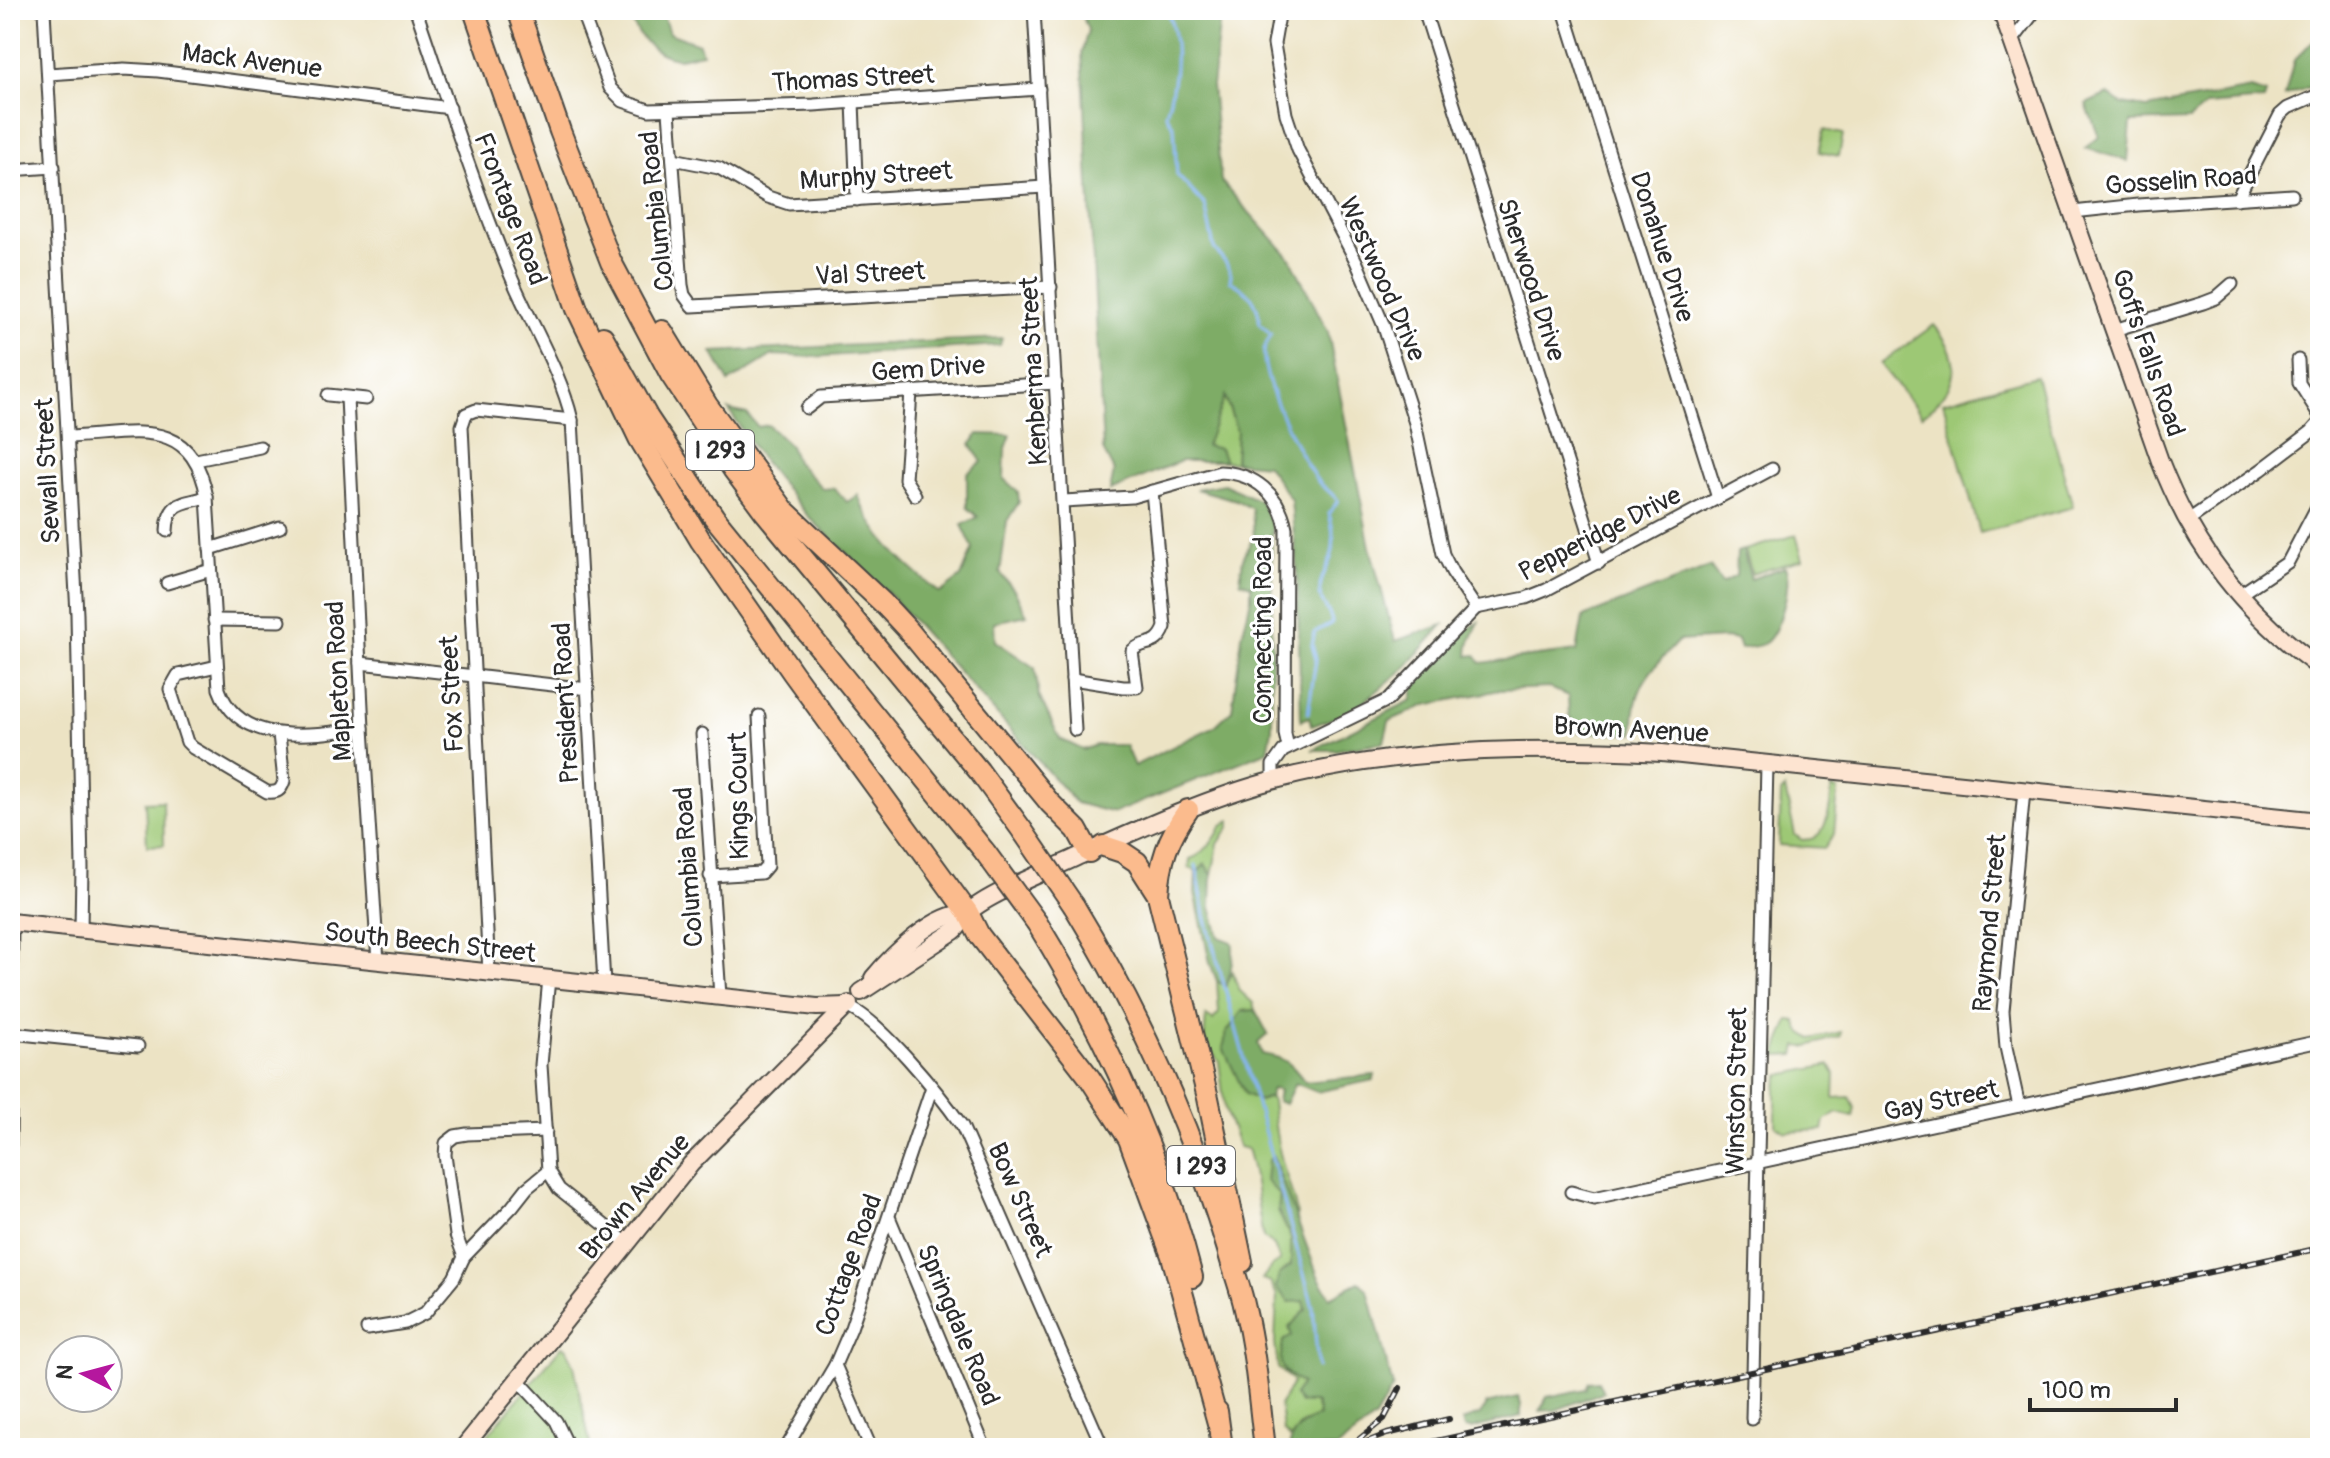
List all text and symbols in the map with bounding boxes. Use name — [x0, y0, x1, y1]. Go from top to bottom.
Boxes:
street label: Mack Avenue — [180, 37, 324, 85]
street label: Thomas Street — [771, 59, 936, 99]
street label: Frontage Road — [466, 128, 554, 290]
street label: Columbia Road — [633, 129, 681, 293]
street label: Murphy Street — [799, 155, 954, 197]
street label: Gosselin Road — [2104, 160, 2258, 202]
street label: Donahue Drive — [1623, 168, 1701, 326]
street label: Westwood Drive — [1331, 192, 1433, 366]
street label: Sherwood Drive — [1490, 195, 1572, 365]
street label: Val Street — [814, 255, 926, 293]
street label: Goffs Falls Road — [2104, 265, 2192, 441]
street label: Kenberma Street — [1013, 275, 1055, 466]
street label: Gem Drive — [870, 349, 986, 389]
street label: Sewall Street — [28, 397, 68, 545]
road number: I 293 — [686, 430, 754, 470]
street label: Pepperidge Drive — [1513, 479, 1687, 589]
street label: Connecting Road — [1247, 536, 1279, 724]
street label: Mapleton Road — [319, 600, 359, 762]
street label: President Road — [546, 622, 586, 784]
street label: Fox Street — [433, 634, 471, 753]
street label: Brown Avenue — [1553, 710, 1709, 750]
street label: Kings Court — [722, 731, 756, 860]
street label: Columbia Road — [667, 786, 711, 948]
street label: Raymond Street — [1966, 832, 2014, 1013]
street label: South Beech Street — [323, 916, 538, 970]
street label: Winston Street — [1720, 1006, 1754, 1175]
street label: Gay Street — [1881, 1073, 2002, 1129]
street label: Brown Avenue — [573, 1127, 697, 1267]
street label: Bow Street — [981, 1138, 1060, 1263]
road number: I 293 — [1167, 1146, 1235, 1186]
street label: Cottage Road — [809, 1190, 889, 1340]
street label: Springdale Road — [910, 1239, 1006, 1411]
north arrow — [44, 1334, 124, 1414]
scale bar — [2030, 1362, 2176, 1412]
text: N — [50, 1363, 80, 1381]
text: 100 m — [2042, 1376, 2111, 1405]

